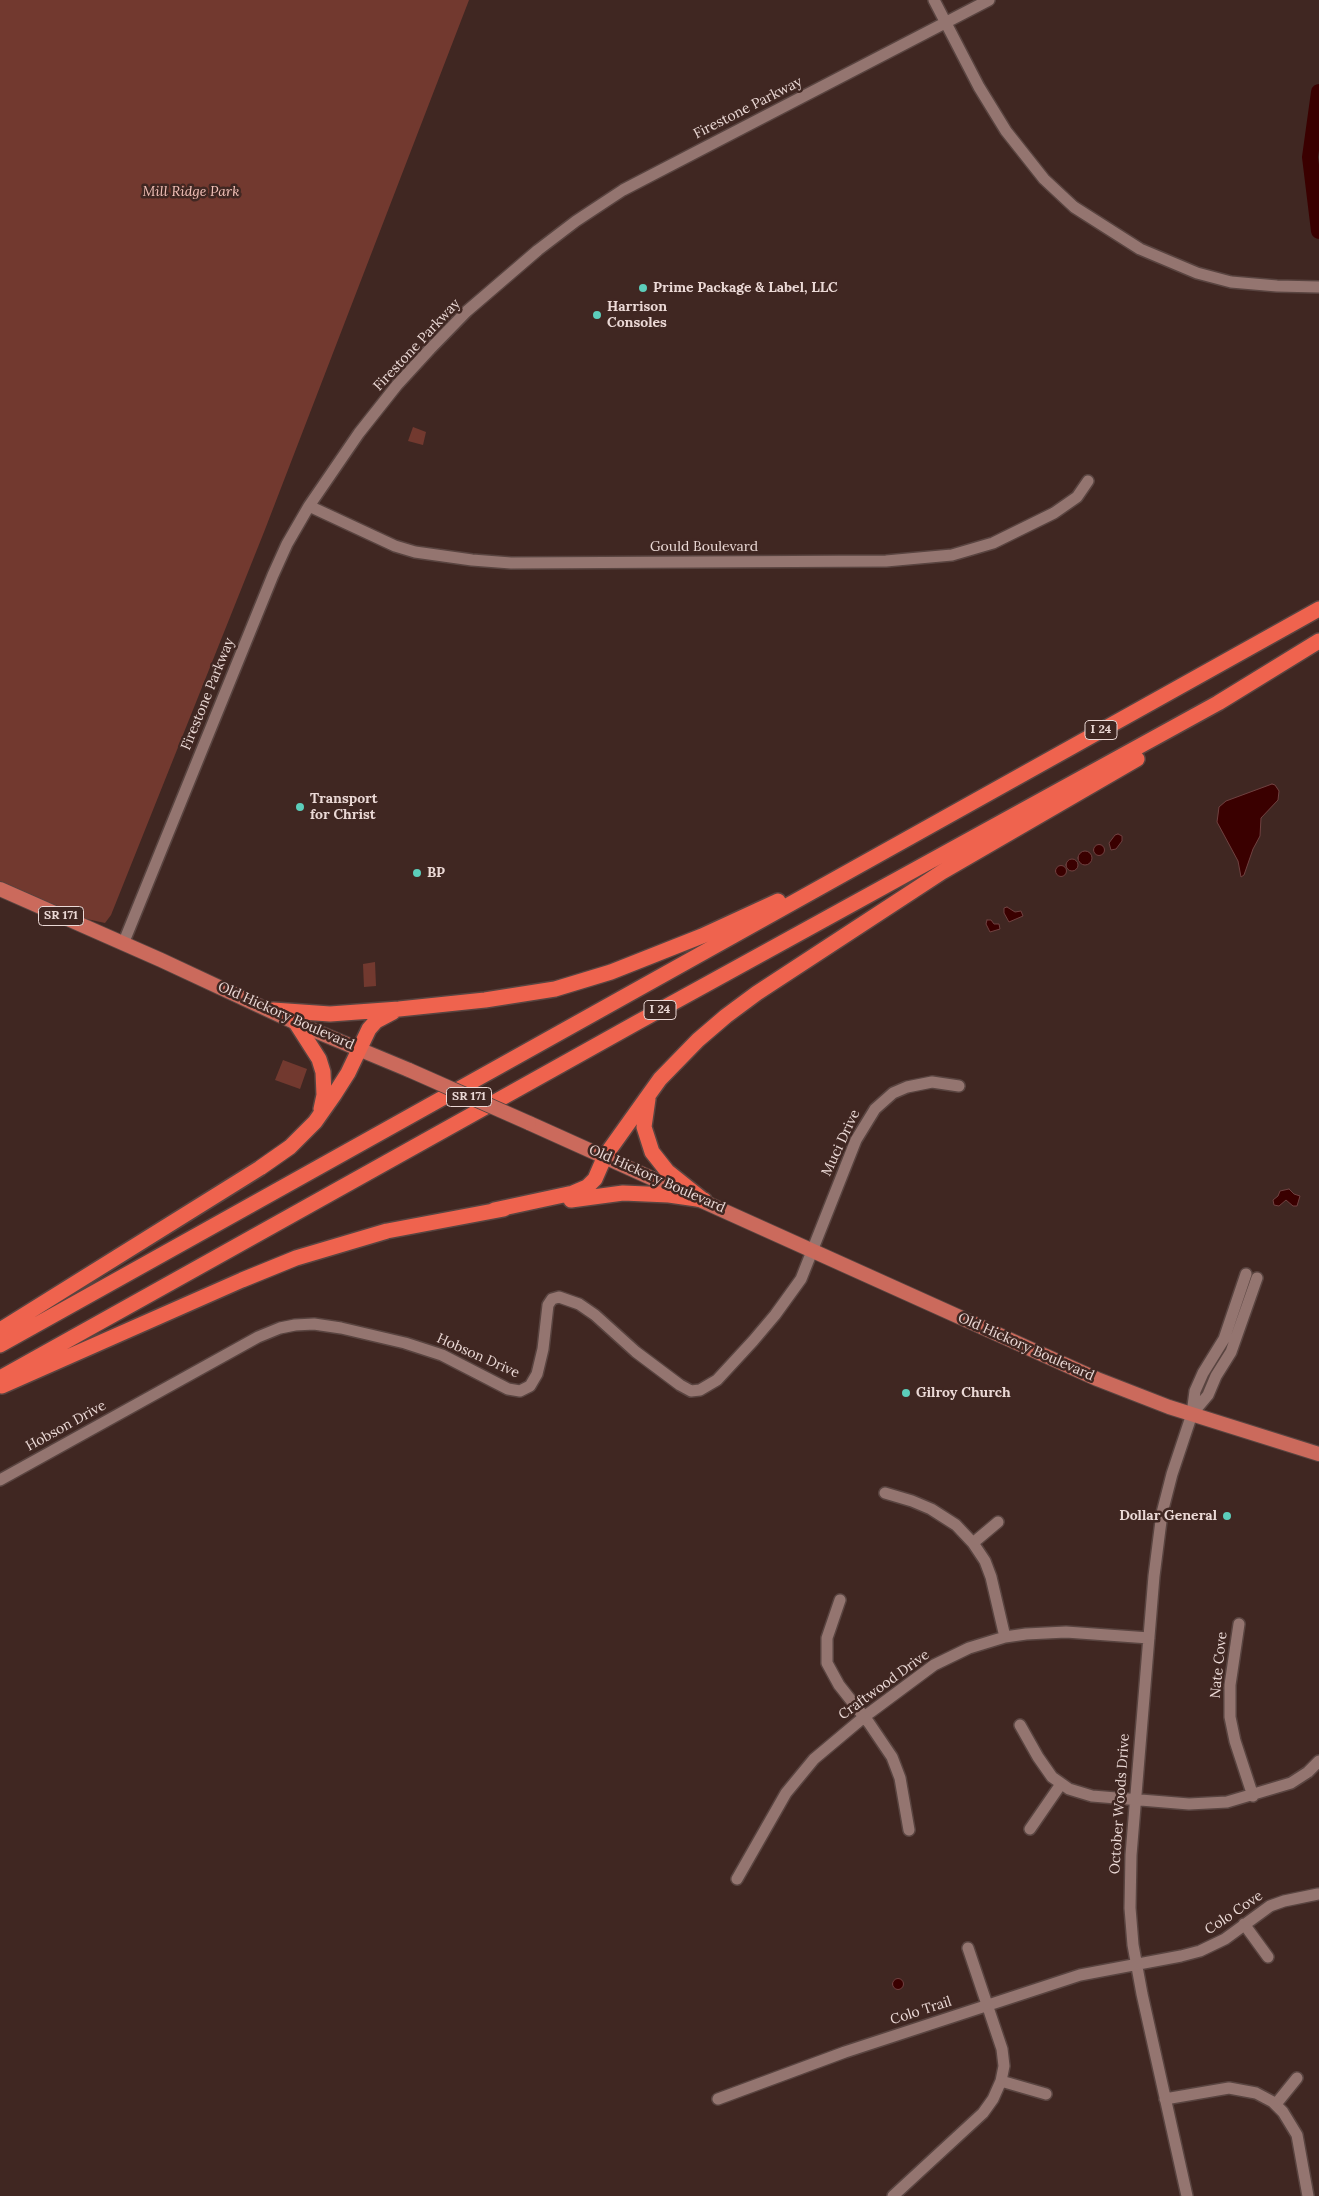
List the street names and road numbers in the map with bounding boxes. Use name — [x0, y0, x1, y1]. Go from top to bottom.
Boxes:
street label: Firestone Parkway — [691, 73, 805, 143]
street label: Firestone Parkway — [370, 296, 464, 394]
street label: Gould Boulevard — [650, 539, 758, 555]
street label: Firestone Parkway — [178, 635, 238, 753]
road number: I 24 — [1085, 720, 1117, 740]
road number: SR 171 — [38, 906, 84, 926]
street label: Old Hickory Boulevard — [215, 978, 357, 1054]
road number: I 24 — [644, 1000, 676, 1020]
road number: SR 171 — [446, 1088, 492, 1106]
street label: Muci Drive — [818, 1107, 864, 1179]
street label: Old Hickory Boulevard — [586, 1141, 728, 1217]
street label: Old Hickory Boulevard — [955, 1309, 1097, 1385]
street label: Hobson Drive — [434, 1330, 522, 1382]
street label: Hobson Drive — [23, 1397, 109, 1455]
street label: Nate Cove — [1207, 1631, 1231, 1699]
street label: Craftwood Drive — [835, 1646, 933, 1724]
street label: October Woods Drive — [1107, 1733, 1133, 1875]
street label: Colo Cove — [1202, 1888, 1266, 1938]
street label: Colo Trail — [888, 1993, 954, 2029]

